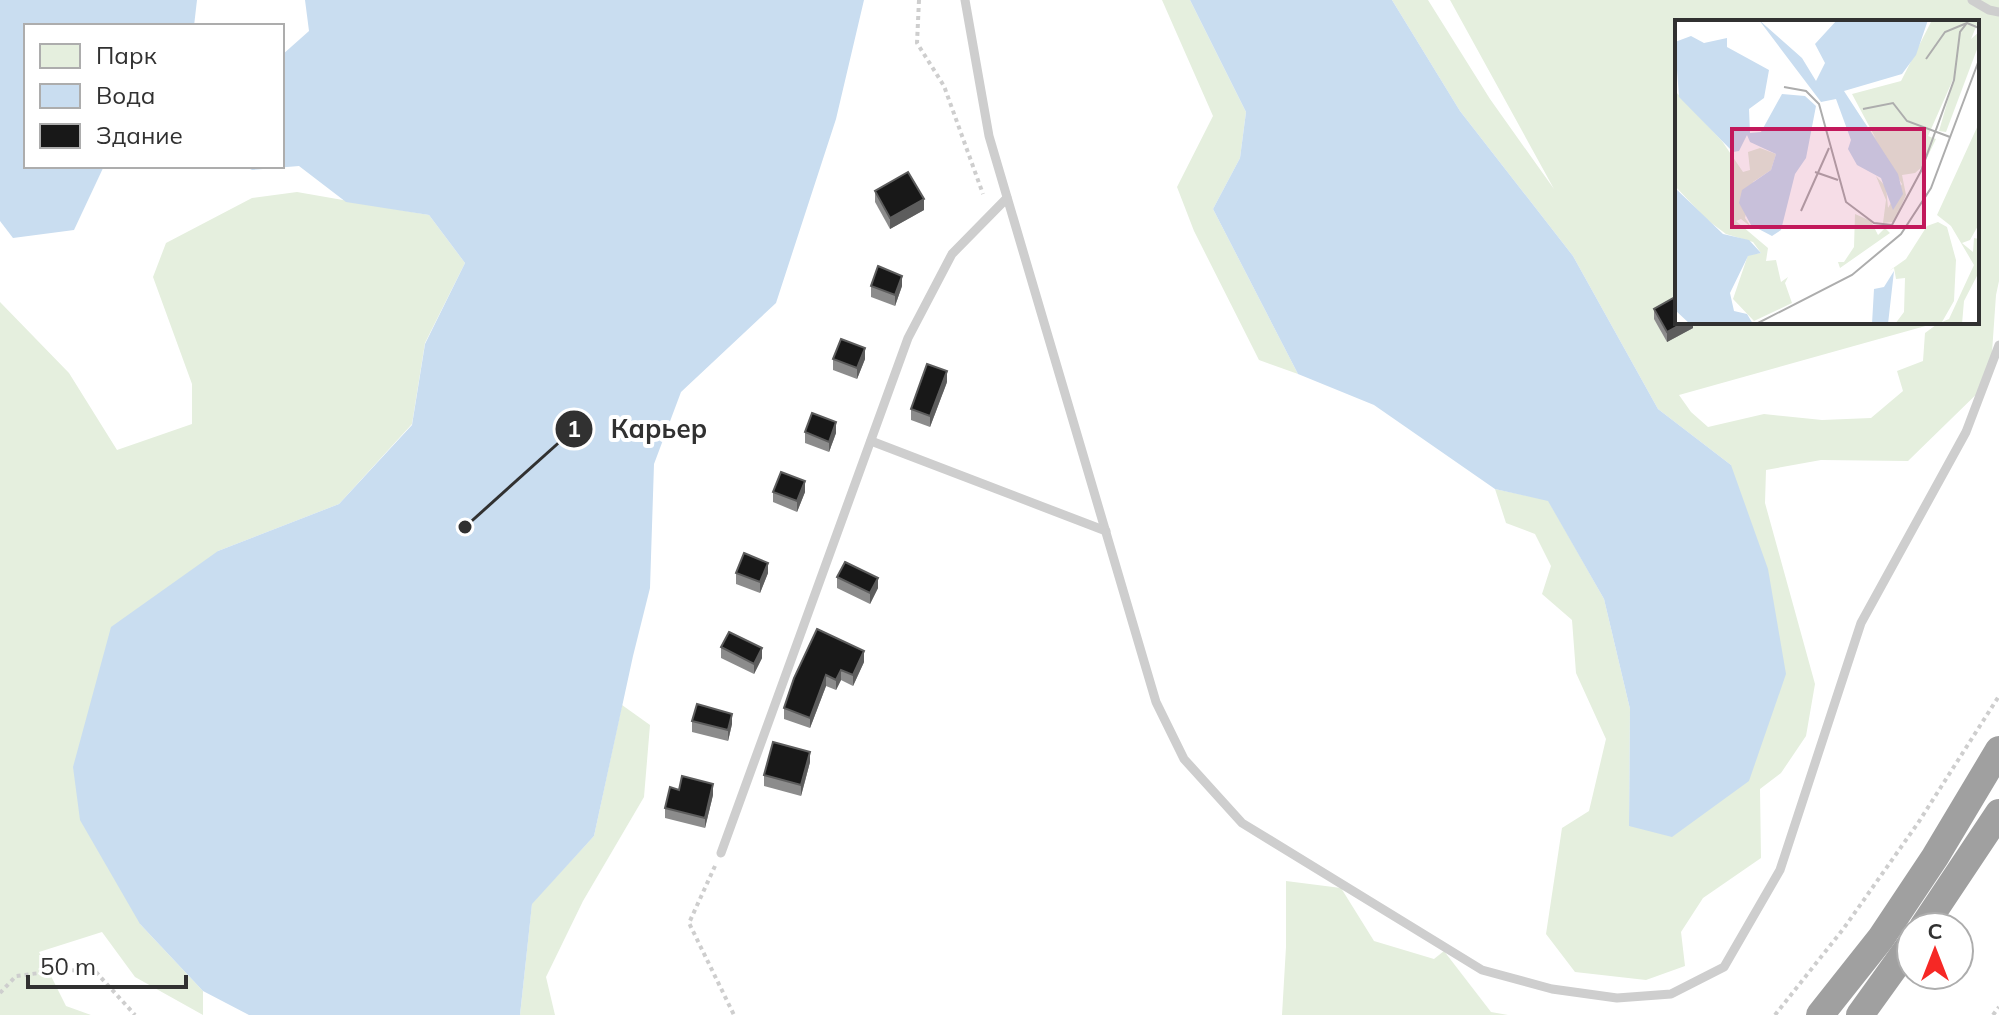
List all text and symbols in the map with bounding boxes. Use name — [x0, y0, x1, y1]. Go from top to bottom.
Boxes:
inset map — [1675, 20, 1979, 324]
legend — [24, 24, 284, 168]
text: Парк — [96, 40, 157, 70]
text: Вода — [96, 80, 156, 110]
text: Здание — [96, 120, 183, 150]
callout: Карьер — [554, 404, 723, 454]
text: Карьер — [611, 412, 707, 445]
text: 1 — [567, 413, 581, 443]
north arrow — [1895, 911, 1975, 991]
text: С — [1927, 917, 1943, 945]
scale bar — [28, 939, 186, 989]
text: 50 m — [40, 951, 96, 981]

